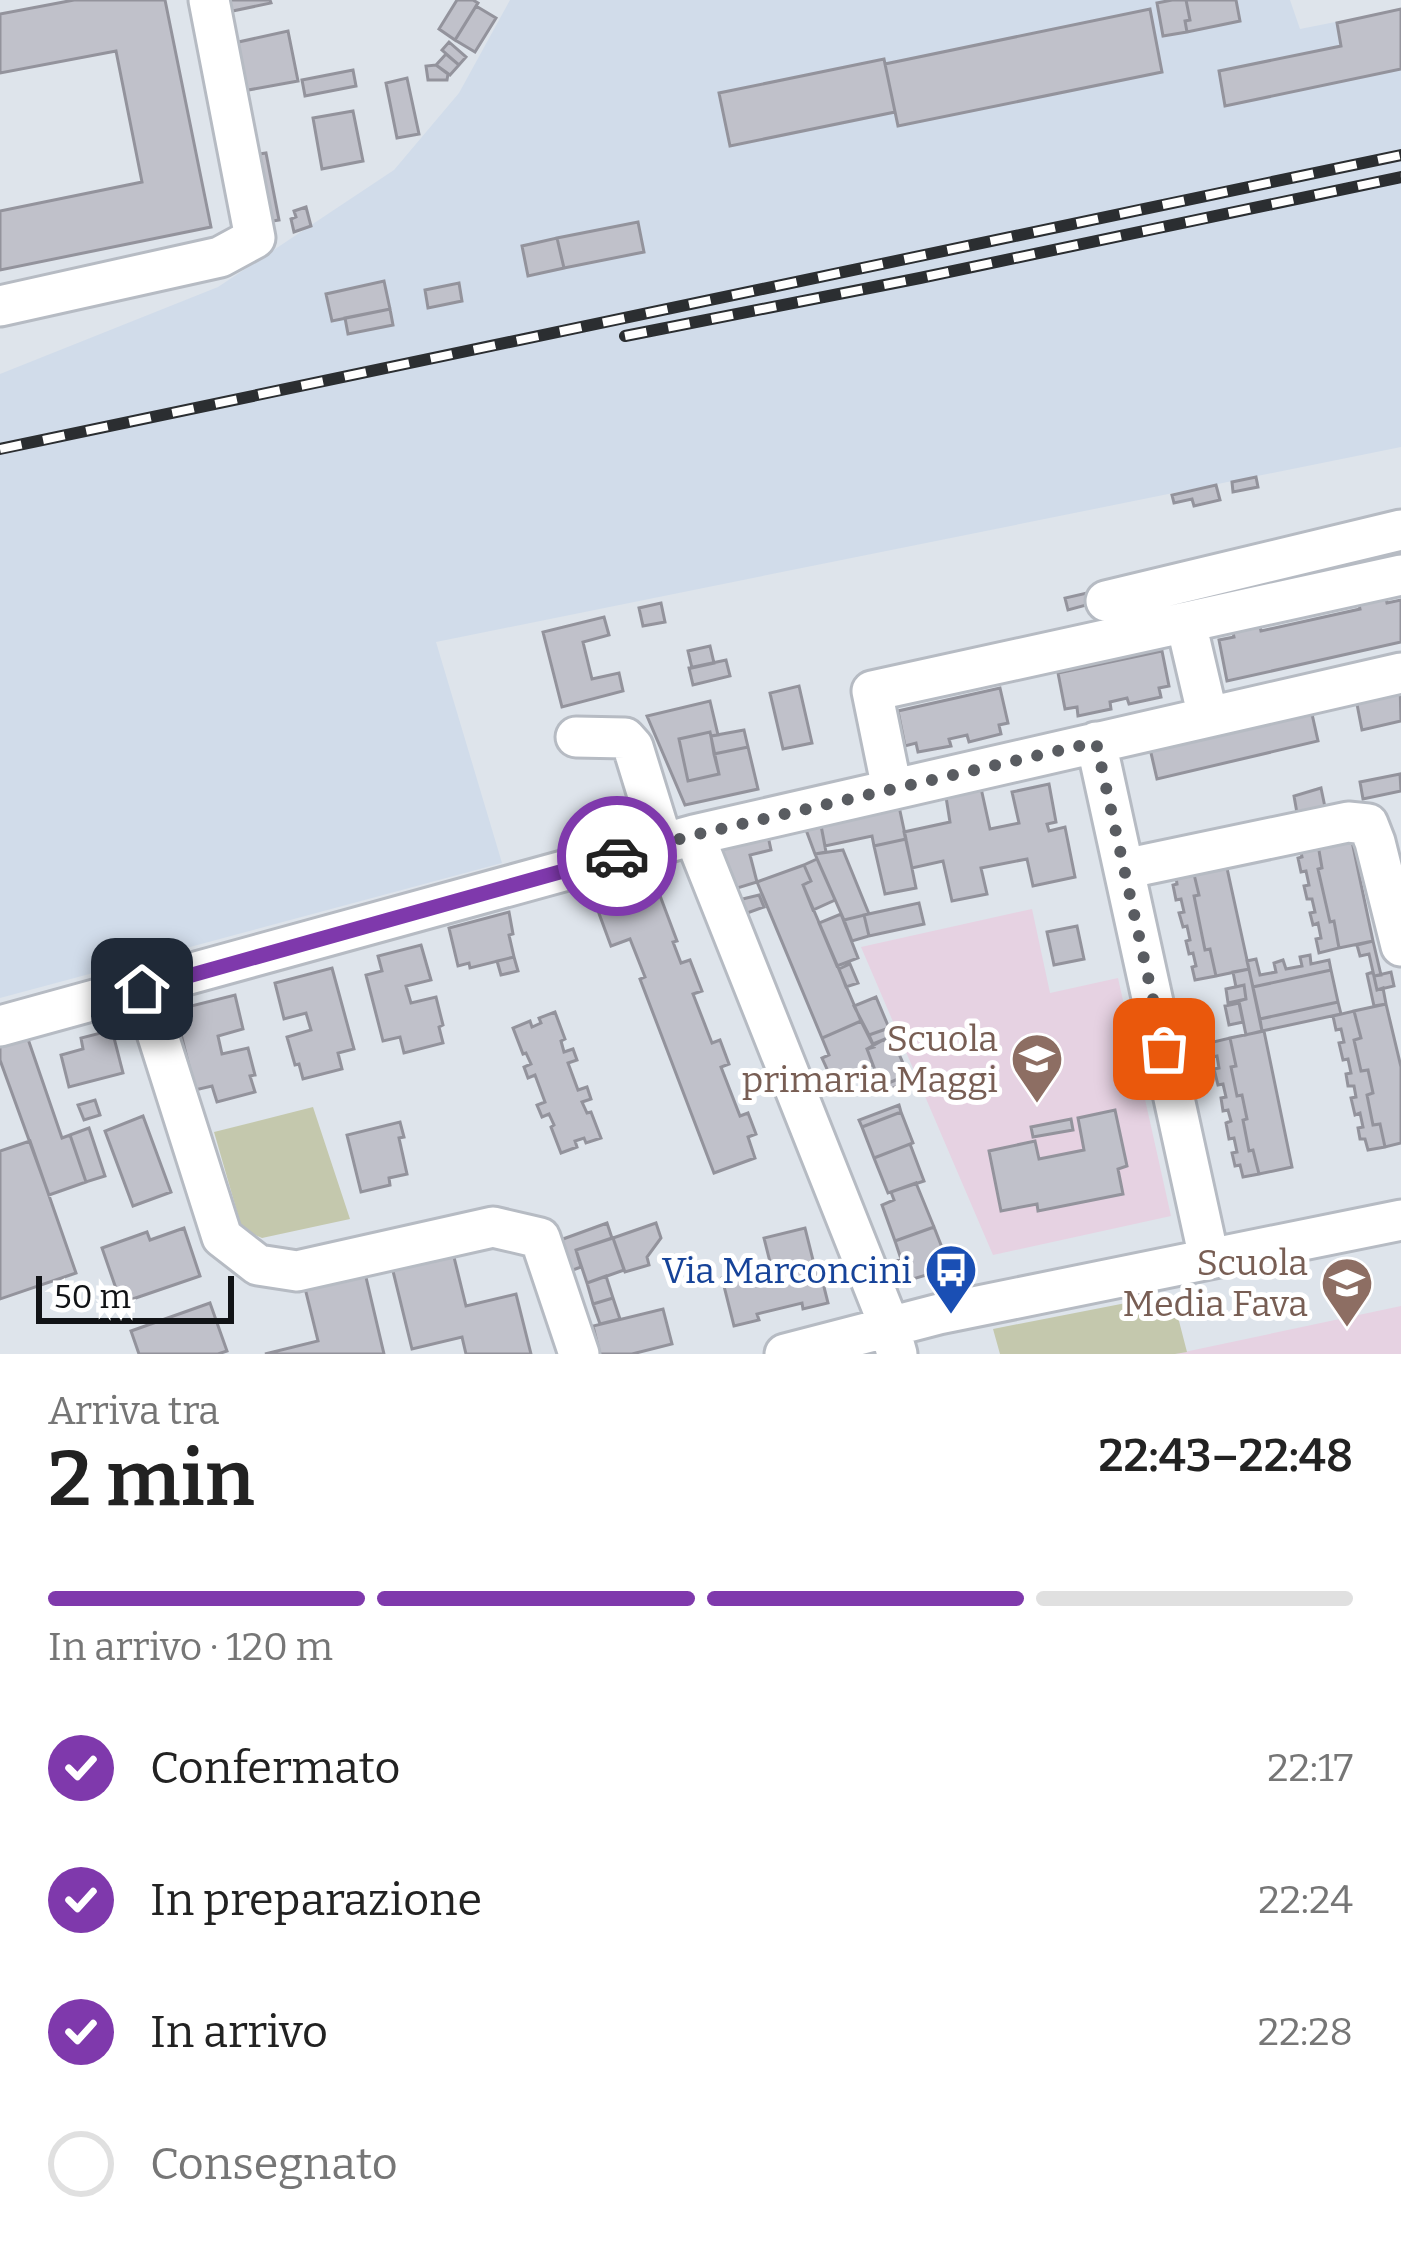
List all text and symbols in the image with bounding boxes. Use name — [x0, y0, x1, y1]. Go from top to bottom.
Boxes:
courier — [557, 796, 677, 916]
icon: car — [584, 823, 650, 889]
pin — [91, 938, 193, 1040]
icon: home — [109, 956, 175, 1022]
pin — [1113, 998, 1215, 1100]
icon: bag — [1131, 1016, 1197, 1082]
place label: Scuola primaria Maggi — [742, 1017, 998, 1102]
school or university icon: Scuola primaria Maggi — [1009, 1031, 1065, 1105]
place label: Scuola Media Fava — [1122, 1241, 1308, 1326]
bus stop icon: Via Marconcini — [923, 1242, 979, 1316]
place label: Via Marconcini — [662, 1249, 912, 1293]
school or university icon: Scuola Media Fava — [1319, 1255, 1375, 1329]
scale bar — [36, 1270, 234, 1323]
text: 50 m — [54, 1277, 131, 1317]
text: Arriva tra — [48, 1388, 220, 1434]
text: 22:43–22:48 — [1098, 1429, 1353, 1483]
text: 2 min — [48, 1432, 255, 1526]
text: In arrivo · 120 m — [48, 1624, 333, 1670]
icon: check — [48, 1735, 114, 1801]
text: Confermato — [150, 1741, 400, 1795]
text: 22:17 — [1267, 1745, 1353, 1791]
icon: check — [48, 1867, 114, 1933]
text: In preparazione — [150, 1873, 482, 1927]
text: 22:24 — [1258, 1877, 1353, 1923]
icon: check — [48, 1999, 114, 2065]
text: In arrivo — [150, 2005, 328, 2059]
text: 22:28 — [1258, 2009, 1353, 2055]
text: Consegnato — [150, 2137, 398, 2191]

